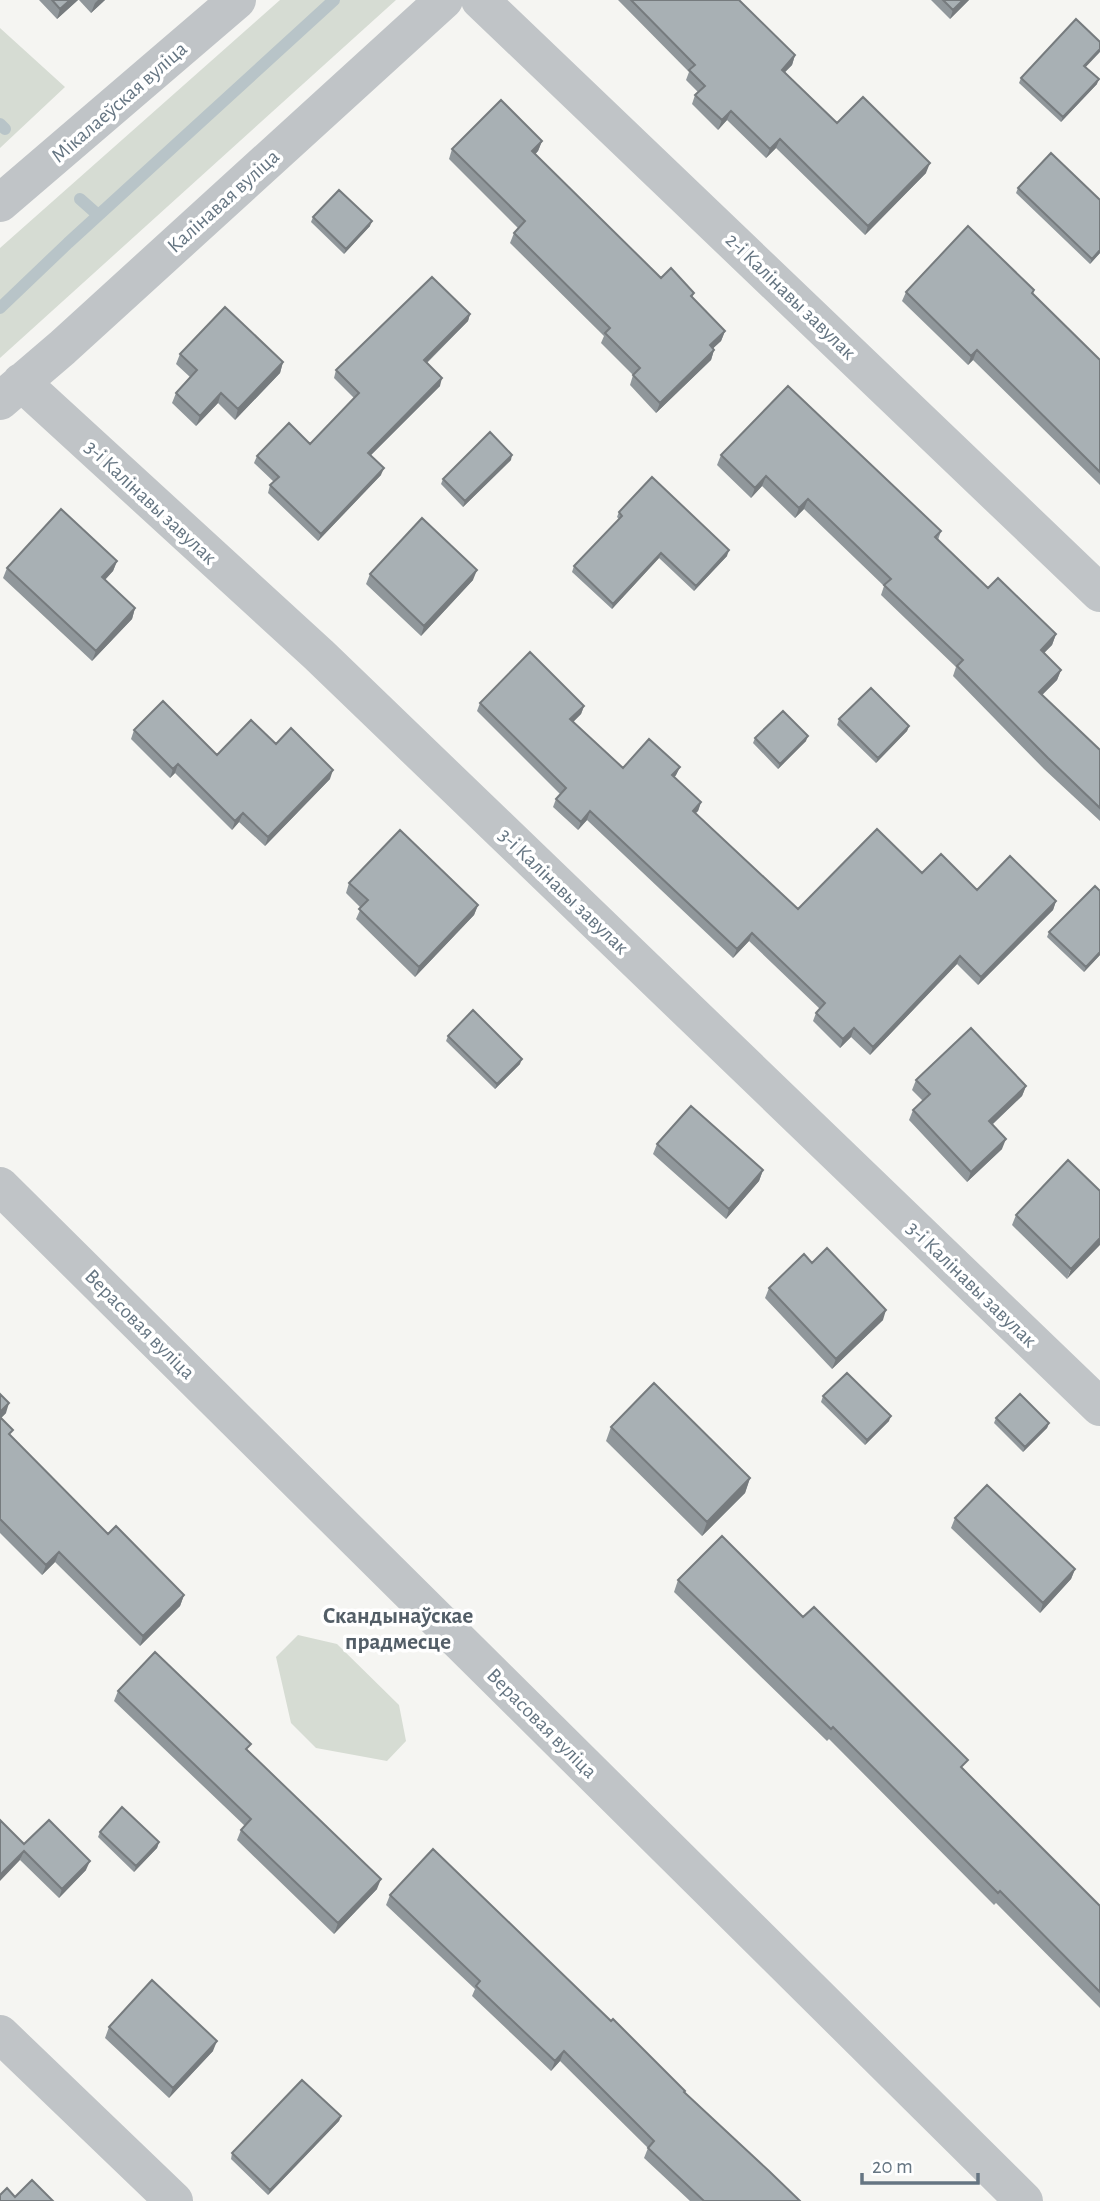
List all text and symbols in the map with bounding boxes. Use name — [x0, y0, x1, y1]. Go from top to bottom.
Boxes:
street label: Мікалаеўская вуліца — [47, 38, 192, 167]
street label: Калінавая вуліца — [163, 146, 284, 257]
street label: 2-і Калінавы завулак — [721, 229, 860, 364]
street label: 3-і Калінавы завулак — [81, 436, 221, 569]
street label: 3-і Калінавы завулак — [495, 824, 633, 959]
street label: 3-і Калінавы завулак — [903, 1217, 1041, 1352]
street label: Верасовая вуліца — [81, 1265, 199, 1384]
district label: Скандынаўскае прадмесце — [323, 1605, 473, 1654]
street label: Верасовая вуліца — [483, 1664, 601, 1783]
scale bar — [862, 2142, 978, 2186]
text: 20 m — [872, 2156, 913, 2177]

